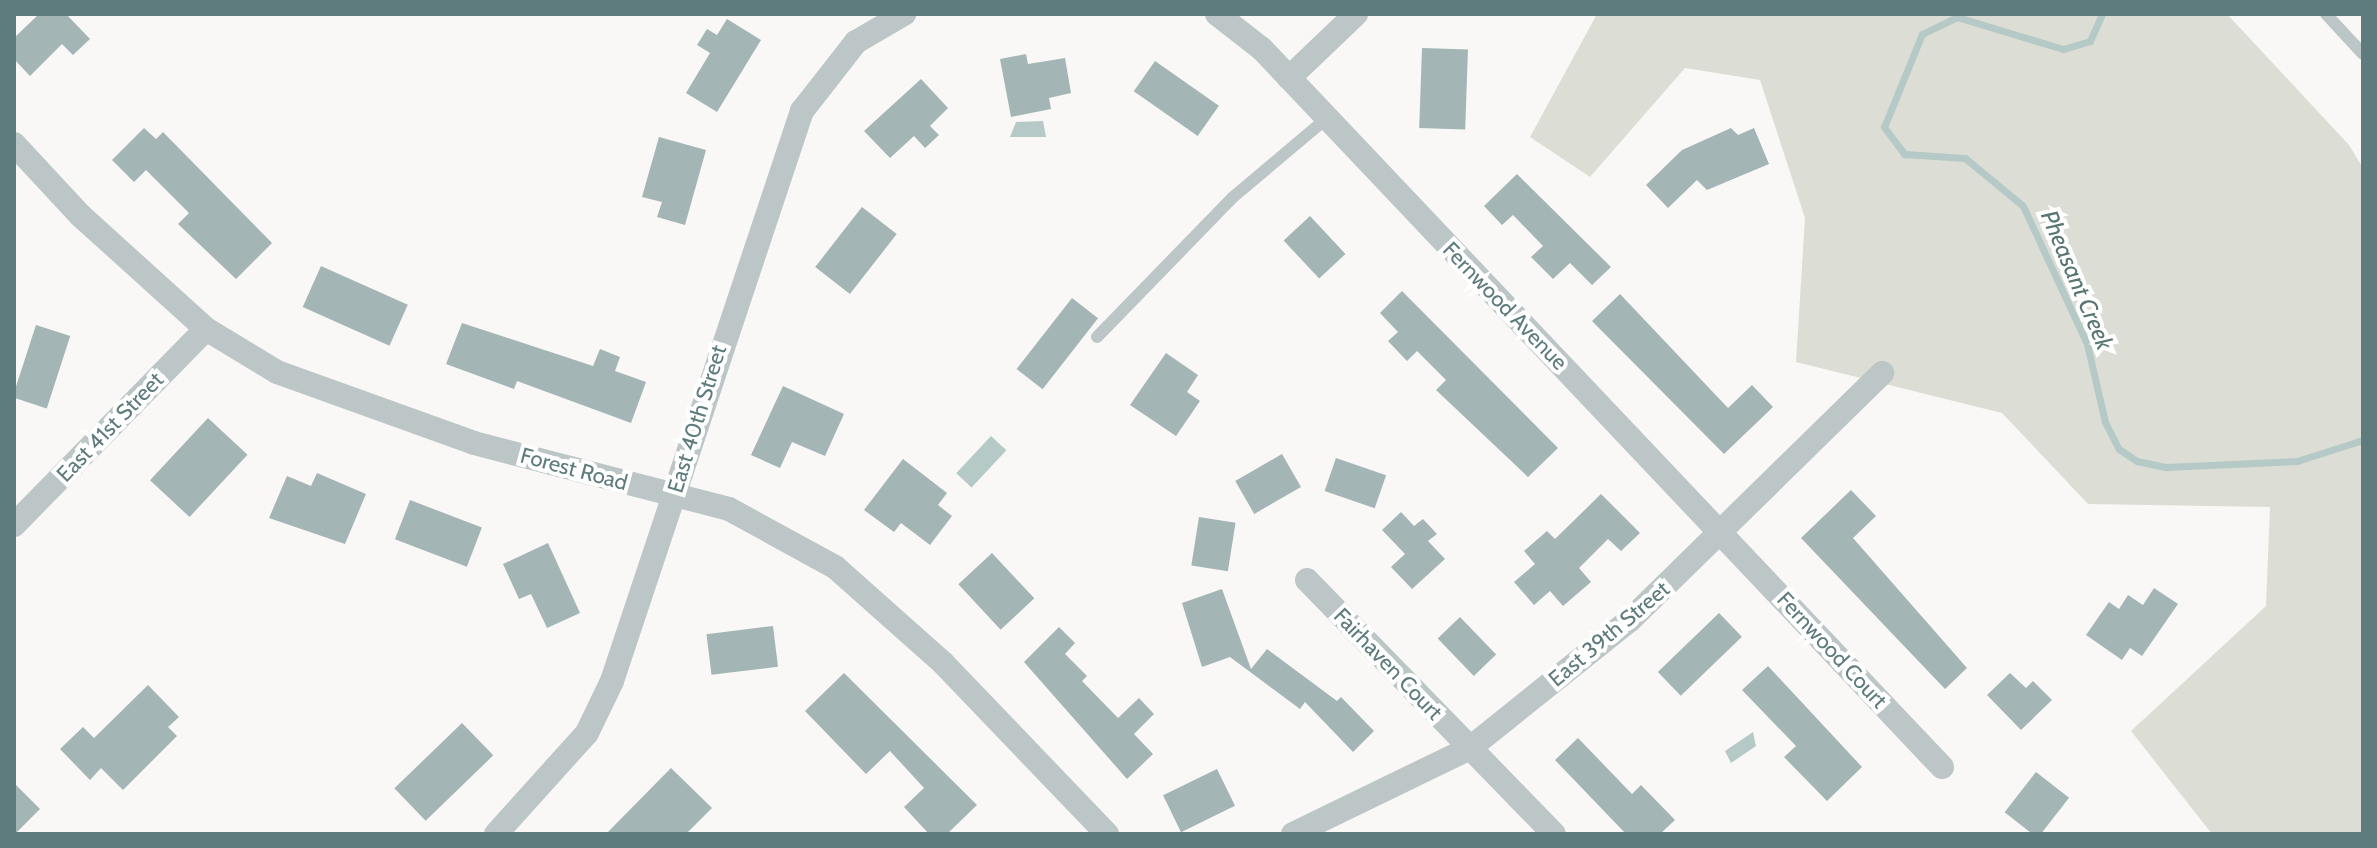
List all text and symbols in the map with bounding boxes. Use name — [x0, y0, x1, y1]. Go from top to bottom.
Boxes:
water label: Pheasant Creek — [2035, 206, 2119, 354]
street label: Fernwood Avenue — [1437, 236, 1573, 376]
street label: East 40th Street — [662, 342, 732, 496]
street label: East 41st Street — [51, 367, 169, 487]
street label: Forest Road — [518, 442, 630, 496]
street label: East 39th Street — [1543, 576, 1675, 692]
street label: Fernwood Court — [1771, 586, 1893, 714]
street label: Fairhaven Court — [1328, 603, 1448, 725]

